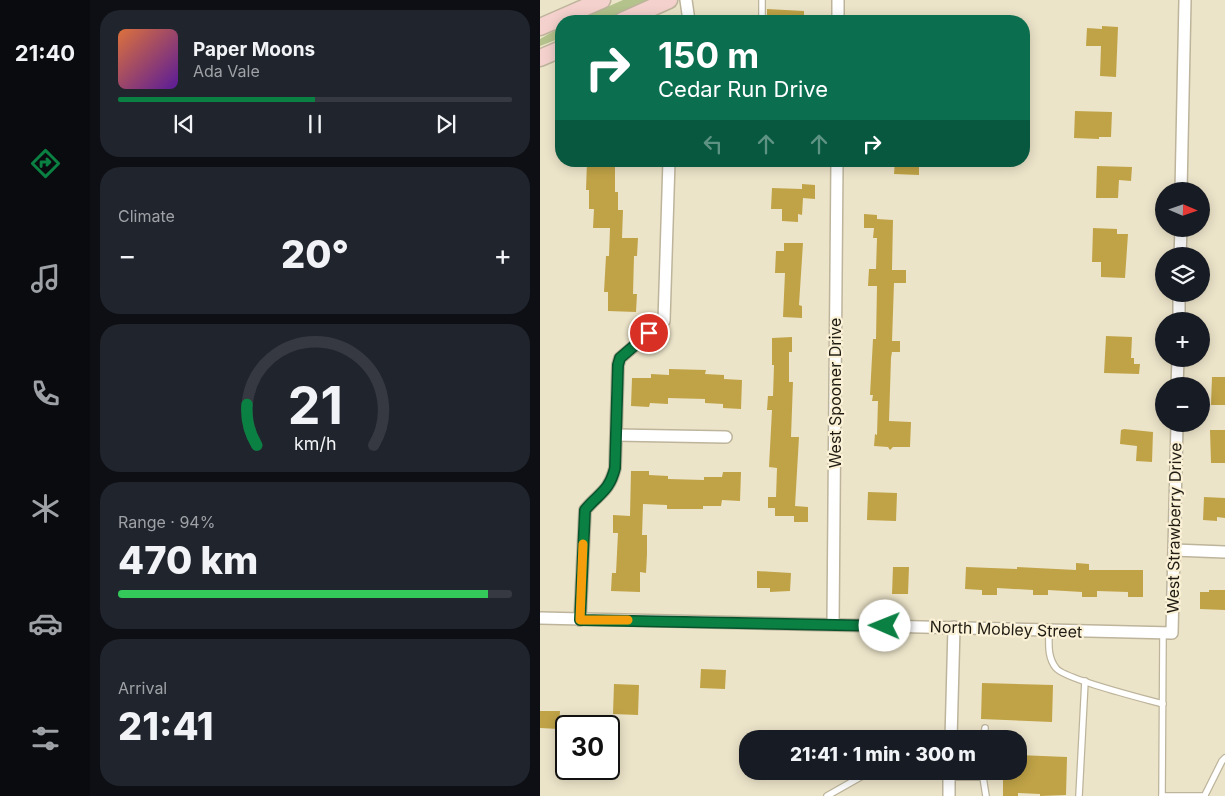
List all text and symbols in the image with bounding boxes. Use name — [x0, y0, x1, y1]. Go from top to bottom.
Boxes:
text: 150 m — [658, 34, 759, 76]
icon: right — [575, 35, 640, 100]
text: Paper Moons — [193, 38, 315, 61]
text: 21:40 — [15, 40, 75, 66]
text: Ada Vale — [193, 61, 260, 81]
text: Cedar Run Drive — [658, 76, 828, 102]
icon: previous — [170, 110, 198, 138]
icon: pause — [301, 110, 329, 138]
icon: next — [432, 110, 460, 138]
icon: left — [699, 130, 727, 158]
icon: ahead — [752, 130, 780, 158]
icon: ahead — [805, 130, 833, 158]
icon: right — [858, 130, 886, 158]
icon: directions — [28, 146, 63, 181]
north arrow — [1155, 182, 1210, 238]
map controls — [1155, 182, 1210, 432]
text: Climate — [118, 206, 175, 226]
text: 20° — [281, 231, 349, 277]
text: − — [118, 238, 137, 272]
text: + — [493, 238, 512, 272]
button: layers — [1155, 247, 1210, 302]
icon: music — [28, 261, 63, 296]
pin — [628, 312, 670, 354]
button: + — [1155, 312, 1210, 367]
street label: West Spooner Drive — [825, 318, 845, 468]
icon: arrive — [635, 319, 663, 347]
text: 21 — [287, 374, 343, 437]
icon: phone — [28, 376, 63, 411]
button: − — [1155, 377, 1210, 432]
text: km/h — [294, 433, 336, 454]
street label: West Strawberry Drive — [1163, 442, 1185, 614]
icon: climate — [28, 491, 63, 526]
text: Range · 94% — [118, 512, 215, 532]
text: 470 km — [118, 537, 258, 583]
position arrow — [858, 599, 910, 651]
icon: car — [28, 606, 63, 641]
street label: North Mobley Street — [929, 616, 1083, 642]
text: Arrival — [118, 678, 167, 698]
text: 21:41 — [118, 703, 214, 749]
speed limit sign: 30 — [555, 715, 620, 780]
icon: filters — [28, 721, 63, 756]
text: 21:41 · 1 min · 300 m — [790, 743, 976, 766]

